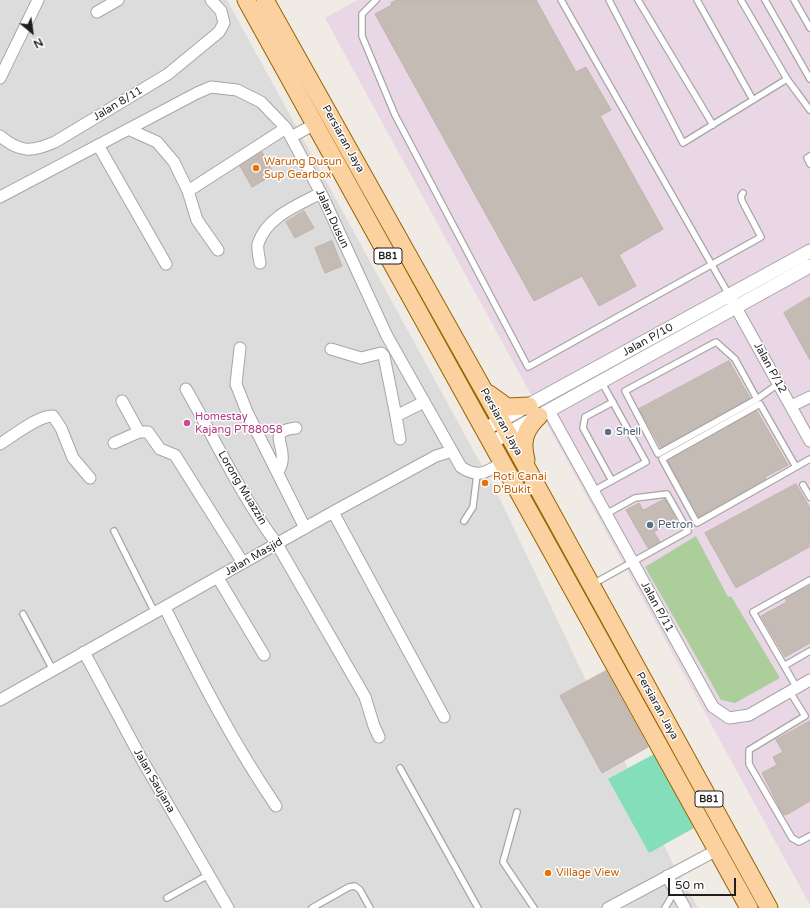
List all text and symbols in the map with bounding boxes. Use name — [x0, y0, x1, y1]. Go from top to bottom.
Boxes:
north arrow — [12, 12, 52, 52]
text: N — [31, 35, 45, 51]
street label: Jalan 8/11 — [91, 84, 145, 124]
street label: Persiaran Jaya — [319, 103, 367, 175]
place label: Warung Dusun Sup Gearbox — [264, 155, 342, 181]
marker: Warung Dusun Sup Gearbox — [251, 163, 261, 173]
street label: Jalan Dusun — [313, 188, 351, 250]
road number: B81 — [374, 248, 402, 264]
street label: Jalan P/10 — [620, 321, 676, 359]
street label: Jalan P/12 — [751, 340, 789, 396]
street label: Persiaran Jaya — [477, 386, 525, 458]
place label: Homestay Kajang PT88058 — [195, 410, 283, 436]
marker: Homestay Kajang PT88058 — [182, 418, 192, 428]
place label: Shell — [616, 425, 641, 439]
marker: Shell — [603, 427, 613, 437]
street label: Lorong Muazzin — [215, 449, 269, 527]
place label: Roti Canai D'Bukit — [493, 470, 547, 496]
marker: Roti Canai D'Bukit — [480, 478, 490, 488]
place label: Petron — [658, 518, 693, 532]
marker: Petron — [645, 520, 655, 530]
street label: Jalan Masjid — [223, 535, 285, 579]
street label: Jalan P/11 — [638, 579, 676, 635]
street label: Persiaran Jaya — [633, 670, 681, 742]
street label: Jalan Saujana — [130, 747, 178, 815]
road number: B81 — [695, 791, 723, 807]
place label: Village View — [556, 866, 619, 880]
marker: Village View — [543, 868, 553, 878]
scale bar — [670, 870, 738, 896]
text: 50 m — [675, 878, 704, 892]

